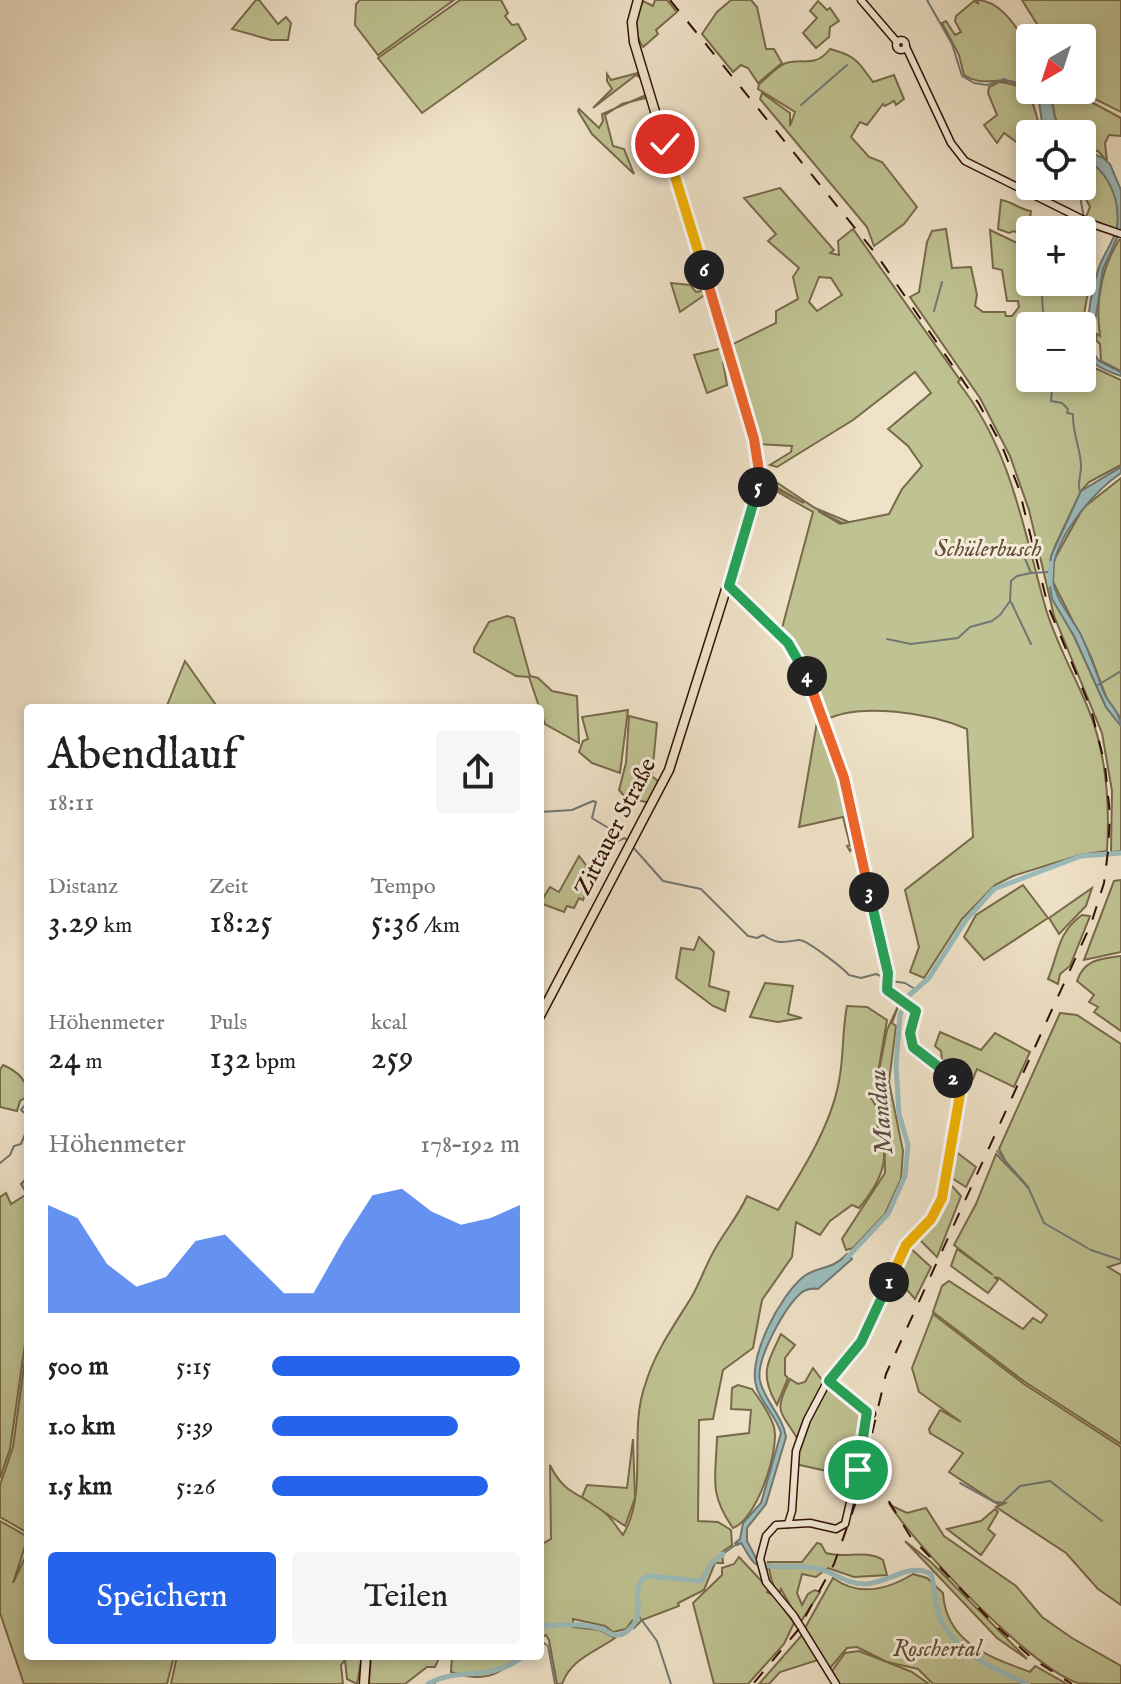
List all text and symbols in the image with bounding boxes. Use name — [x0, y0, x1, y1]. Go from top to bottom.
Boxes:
north arrow — [1016, 24, 1096, 104]
map controls — [1016, 24, 1096, 392]
pin — [631, 110, 699, 178]
button: locate — [1016, 120, 1096, 200]
icon: check — [643, 122, 687, 166]
button: + — [1016, 216, 1096, 296]
pin: 6 — [684, 250, 724, 290]
text: 6 — [699, 256, 709, 284]
button: − — [1016, 312, 1096, 392]
pin: 5 — [738, 467, 778, 507]
text: 5 — [754, 473, 762, 501]
park label: Schülerbusch — [934, 534, 1042, 565]
pin: 4 — [787, 656, 827, 696]
text: 4 — [802, 662, 812, 690]
text: Abendlauf — [48, 728, 238, 784]
button: share — [436, 730, 520, 814]
street label: Zittauer Straße — [568, 753, 664, 901]
text: 18:11 — [48, 786, 94, 819]
pin: 3 — [849, 872, 889, 912]
text: Distanz — [48, 873, 118, 901]
text: Zeit — [209, 873, 248, 901]
text: Tempo — [371, 873, 436, 901]
text: 3 — [865, 878, 873, 906]
text: 3.29 — [48, 901, 99, 944]
text: 18:25 — [209, 901, 272, 944]
text: 5:36 — [371, 901, 419, 944]
text: km — [99, 912, 132, 940]
text: /km — [419, 912, 460, 940]
text: Höhenmeter — [48, 1009, 165, 1037]
text: Puls — [209, 1009, 247, 1037]
text: kcal — [371, 1009, 407, 1037]
text: 24 — [48, 1037, 81, 1080]
text: 132 — [209, 1037, 251, 1080]
text: 259 — [371, 1037, 414, 1080]
text: m — [81, 1048, 102, 1076]
text: bpm — [251, 1048, 296, 1076]
pin: 2 — [933, 1058, 973, 1098]
text: 2 — [948, 1064, 958, 1092]
water label: Mandau — [861, 1068, 901, 1156]
text: Höhenmeter — [48, 1128, 186, 1161]
text: 178–192 m — [420, 1128, 520, 1161]
pin: 1 — [869, 1262, 909, 1302]
text: 1 — [885, 1268, 893, 1296]
text: 500 m — [48, 1350, 109, 1383]
text: 5:15 — [176, 1350, 211, 1383]
text: 1.0 km — [48, 1410, 116, 1443]
text: 5:39 — [176, 1410, 213, 1443]
pin — [824, 1436, 892, 1504]
icon: arrive — [836, 1448, 880, 1492]
text: 1.5 km — [48, 1470, 112, 1503]
text: 5:26 — [176, 1470, 215, 1503]
button: Speichern — [48, 1552, 276, 1644]
button: Teilen — [292, 1552, 520, 1644]
park label: Roschertal — [893, 1634, 984, 1665]

